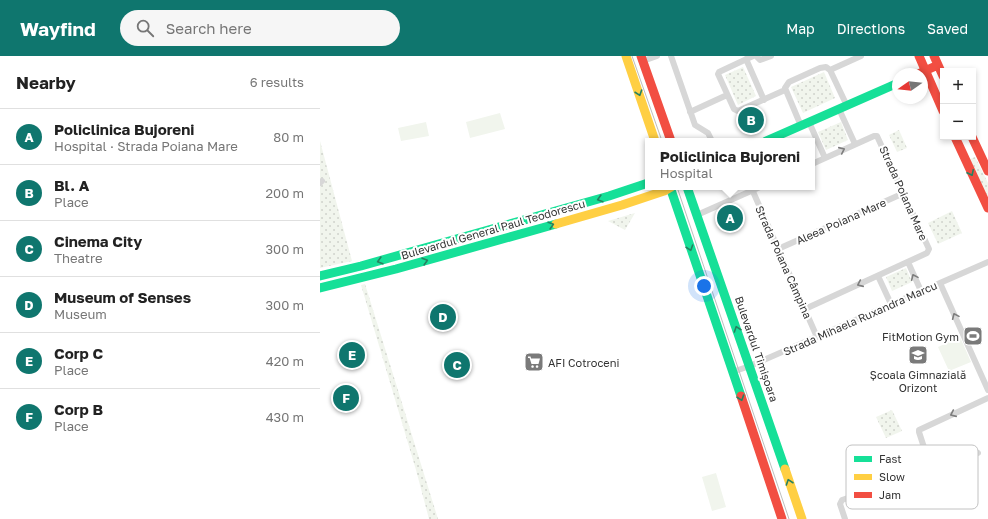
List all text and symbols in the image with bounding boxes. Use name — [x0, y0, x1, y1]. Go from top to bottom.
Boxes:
search box — [120, 10, 400, 46]
text: Wayfind — [20, 17, 96, 40]
icon: search — [134, 17, 156, 39]
text: Search here — [166, 19, 252, 37]
text: Map — [786, 20, 815, 37]
text: Directions — [837, 20, 905, 37]
text: Saved — [927, 20, 968, 37]
north arrow — [892, 68, 928, 104]
map controls — [940, 68, 976, 140]
button: + — [940, 68, 976, 104]
text: Nearby — [16, 72, 76, 93]
text: 6 results — [250, 74, 304, 90]
one-way arrow — [634, 89, 642, 96]
button: − — [940, 104, 976, 140]
pin: B — [738, 105, 764, 135]
text: Policlinica Bujoreni — [54, 120, 194, 138]
text: A — [24, 129, 34, 145]
text: 80 m — [273, 129, 304, 145]
text: Hospital · Strada Poiana Mare — [54, 138, 238, 154]
popup — [645, 138, 815, 190]
street label: Strada Poiana Mare — [877, 144, 931, 242]
text: Policlinica Bujoreni — [660, 147, 800, 165]
one-way arrow — [837, 147, 845, 155]
text: Hospital — [660, 165, 713, 181]
one-way arrow — [966, 168, 974, 176]
text: Bl. A — [54, 176, 89, 194]
text: B — [24, 185, 34, 201]
text: 200 m — [266, 185, 304, 201]
text: Place — [54, 194, 89, 210]
one-way arrow — [597, 194, 604, 203]
street label: Aleea Poiana Mare — [794, 195, 888, 247]
street label: Bulevardul General Paul Teodorescu — [399, 196, 587, 262]
pin: A — [717, 203, 743, 233]
street label: Strada Poiana Câmpina — [753, 204, 815, 320]
one-way arrow — [547, 221, 554, 230]
text: Cinema City — [54, 232, 142, 250]
text: C — [24, 241, 34, 257]
text: 300 m — [266, 241, 304, 257]
one-way arrow — [686, 244, 694, 251]
text: Theatre — [54, 250, 103, 266]
one-way arrow — [377, 256, 384, 265]
one-way arrow — [422, 257, 429, 266]
one-way arrow — [911, 273, 919, 280]
your location — [694, 276, 714, 296]
street label: Strada Mihaela Ruxandra Marcu — [781, 278, 939, 358]
one-way arrow — [856, 279, 864, 287]
text: Museum of Senses — [54, 288, 191, 306]
street label: Bulevardul Timișoara — [732, 294, 781, 404]
text: D — [24, 297, 34, 313]
text: 300 m — [266, 297, 304, 313]
pin: D — [430, 302, 456, 332]
text: Museum — [54, 306, 107, 322]
one-way arrow — [952, 313, 960, 320]
one-way arrow — [734, 325, 742, 332]
sports icon: FitMotion Gym — [962, 325, 984, 347]
place label: FitMotion Gym — [882, 330, 959, 343]
pin: E — [339, 340, 365, 370]
text: Corp C — [54, 344, 103, 362]
school or university icon: Școala Gimnazială Orizont — [907, 344, 929, 366]
pin: C — [444, 350, 470, 380]
supermarket icon: AFI Cotroceni — [523, 351, 545, 373]
text: E — [25, 353, 33, 369]
text: 420 m — [266, 353, 304, 369]
place label: AFI Cotroceni — [548, 356, 620, 369]
text: Place — [54, 362, 89, 378]
place label: Școala Gimnazială Orizont — [870, 368, 966, 394]
pin: F — [333, 383, 359, 413]
one-way arrow — [736, 394, 745, 401]
text: Corp B — [54, 400, 103, 418]
text: F — [25, 409, 33, 425]
text: 430 m — [266, 409, 304, 425]
one-way arrow — [950, 410, 957, 418]
text: Place — [54, 418, 89, 434]
legend — [846, 445, 978, 509]
text: Fast — [879, 452, 902, 465]
text: Slow — [879, 470, 905, 483]
one-way arrow — [786, 479, 794, 486]
text: Jam — [879, 488, 901, 501]

